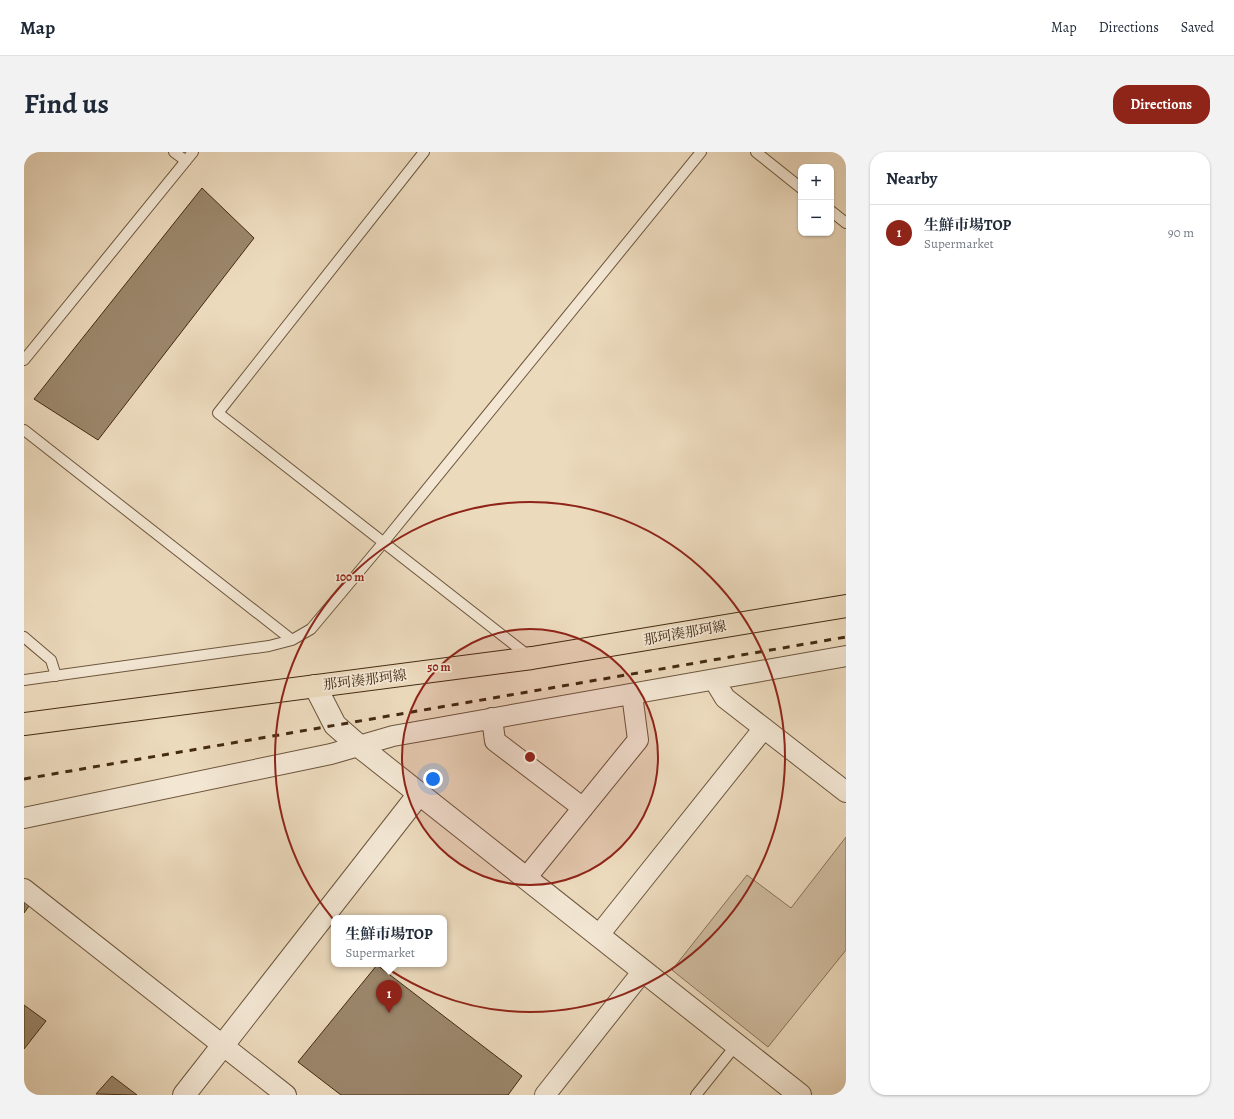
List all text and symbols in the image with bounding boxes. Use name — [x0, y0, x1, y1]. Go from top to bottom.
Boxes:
text: Map — [20, 15, 55, 41]
text: Map — [1051, 18, 1077, 37]
text: Directions — [1099, 18, 1159, 37]
text: Saved — [1181, 18, 1214, 37]
text: Find us — [24, 85, 109, 123]
button: Directions — [1113, 85, 1210, 124]
map controls — [798, 164, 834, 236]
button: + — [798, 164, 834, 200]
text: Nearby — [886, 167, 937, 190]
button: − — [798, 200, 834, 236]
text: 生鮮市場TOP — [924, 215, 1011, 235]
text: 1 — [897, 224, 901, 241]
text: 90 m — [1168, 224, 1194, 241]
text: Supermarket — [924, 235, 994, 252]
text: 100 m — [336, 569, 364, 585]
street label: 那珂湊那珂線 — [642, 616, 728, 650]
text: 50 m — [427, 659, 451, 675]
street label: 那珂湊那珂線 — [322, 665, 408, 695]
centre of rings — [523, 750, 537, 764]
your location — [423, 769, 443, 789]
popup — [331, 915, 447, 967]
text: 生鮮市場TOP — [345, 924, 433, 944]
text: Supermarket — [345, 944, 415, 961]
pin: 1 — [376, 980, 402, 1013]

